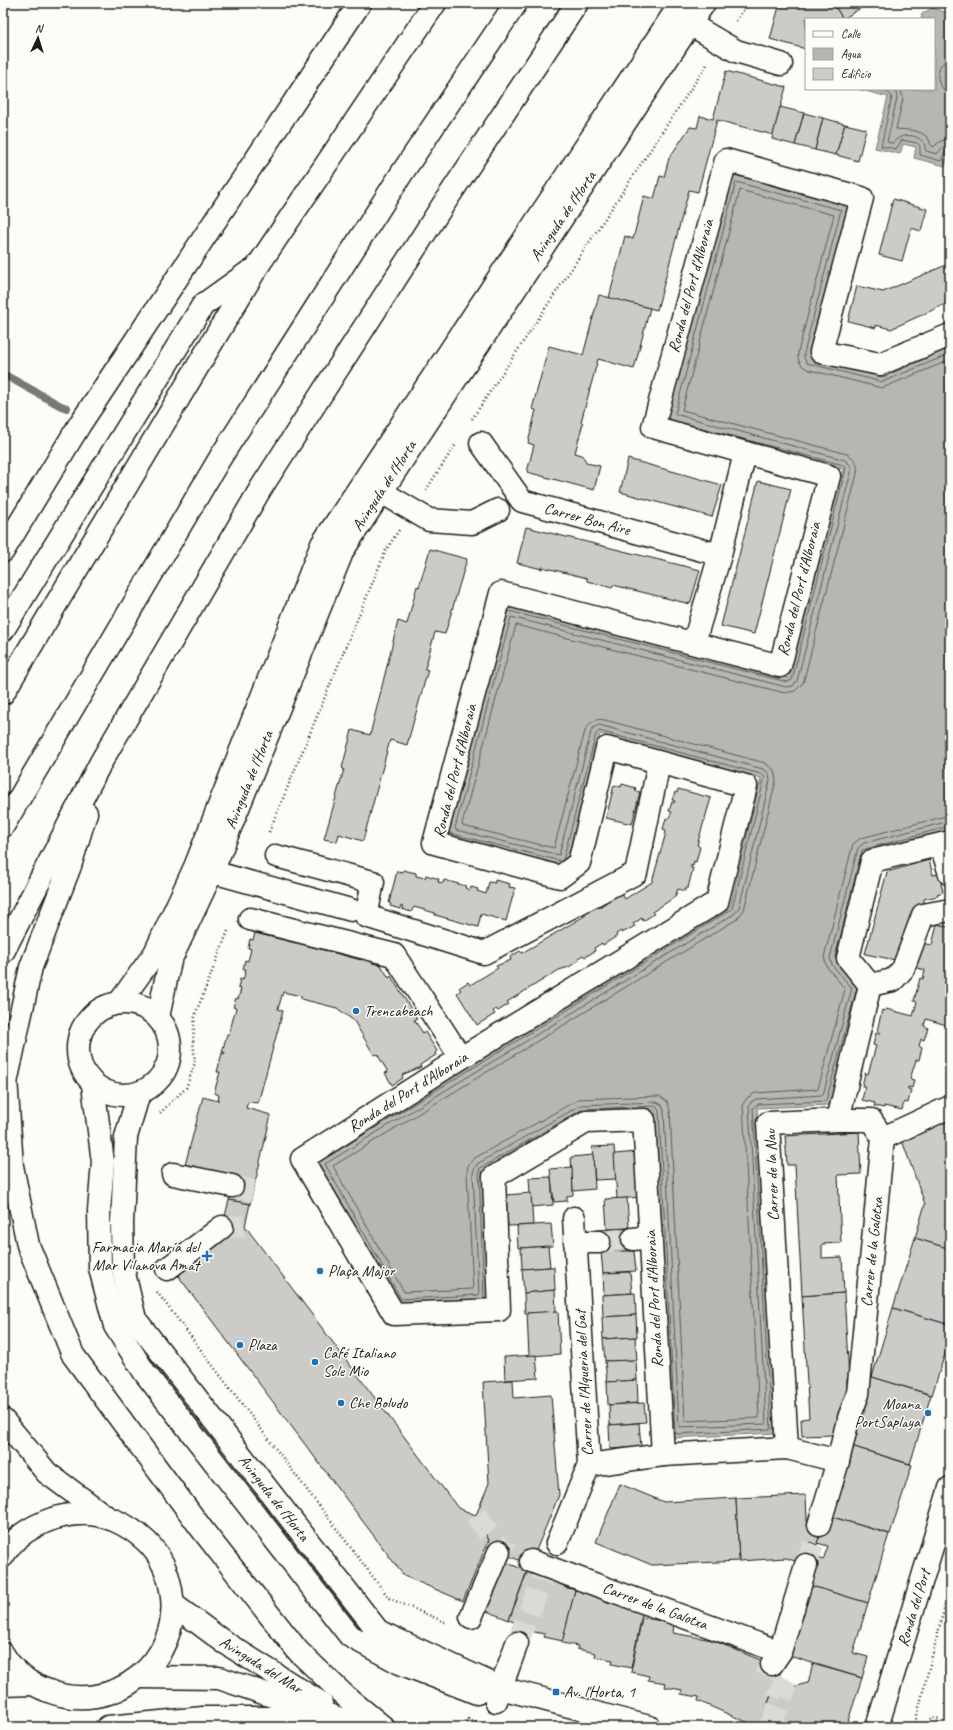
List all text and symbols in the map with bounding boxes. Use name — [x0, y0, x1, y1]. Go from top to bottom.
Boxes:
north arrow — [18, 18, 58, 58]
legend — [805, 18, 935, 90]
text: N — [35, 21, 45, 35]
text: Calle — [841, 26, 861, 42]
text: Agua — [841, 46, 862, 62]
text: Edificio — [841, 66, 871, 82]
street label: Avinguda de l'Horta — [526, 166, 601, 265]
street label: Ronda del Port d'Alboraia — [664, 216, 719, 355]
street label: Avinguda de l'Horta — [347, 436, 422, 535]
street label: Carrer Bon Aire — [542, 498, 634, 541]
street label: Ronda del Port d'Alboraia — [773, 519, 826, 658]
street label: Ronda del Port d'Alboraia — [429, 701, 482, 840]
street label: Avinguda de l'Horta — [220, 727, 278, 832]
place label: Trencabeach — [364, 1001, 433, 1021]
marker: Trencabeach — [351, 1006, 361, 1016]
street label: Ronda del Port d'Alboraia — [345, 1047, 472, 1137]
street label: Carrer de la Nau — [760, 1128, 784, 1221]
street label: Carrer de la Galotxa — [856, 1195, 888, 1308]
street label: Ronda del Port d'Alboraia — [640, 1229, 668, 1368]
place label: Farmacia María del Mar Vilanova Amat — [92, 1237, 202, 1275]
marker: Farmacia María del Mar Vilanova Amat — [202, 1251, 212, 1261]
place label: Plaça Major — [328, 1261, 396, 1281]
marker: Plaça Major — [315, 1266, 325, 1276]
street label: Carrer de l'Alqueria del Gat — [570, 1307, 598, 1456]
place label: Plaza — [248, 1335, 278, 1355]
marker: Plaza — [235, 1340, 245, 1350]
place label: Café Italiano Sole Mio — [323, 1343, 397, 1381]
marker: Café Italiano Sole Mio — [310, 1357, 320, 1367]
place label: Che Boludo — [349, 1393, 409, 1413]
place label: Moana PortSaplaya — [854, 1394, 921, 1432]
marker: Che Boludo — [336, 1398, 346, 1408]
marker: Moana PortSaplaya — [923, 1408, 933, 1418]
street label: Avinguda de l'Horta — [234, 1451, 315, 1546]
street label: Ronda del Port — [893, 1564, 936, 1649]
street label: Carrer de la Galotxa — [600, 1578, 711, 1635]
street label: Avinguda del Mar — [216, 1632, 308, 1699]
place label: Av. l'Horta, 1 — [564, 1682, 636, 1702]
marker: Av. l'Horta, 1 — [551, 1687, 561, 1697]

